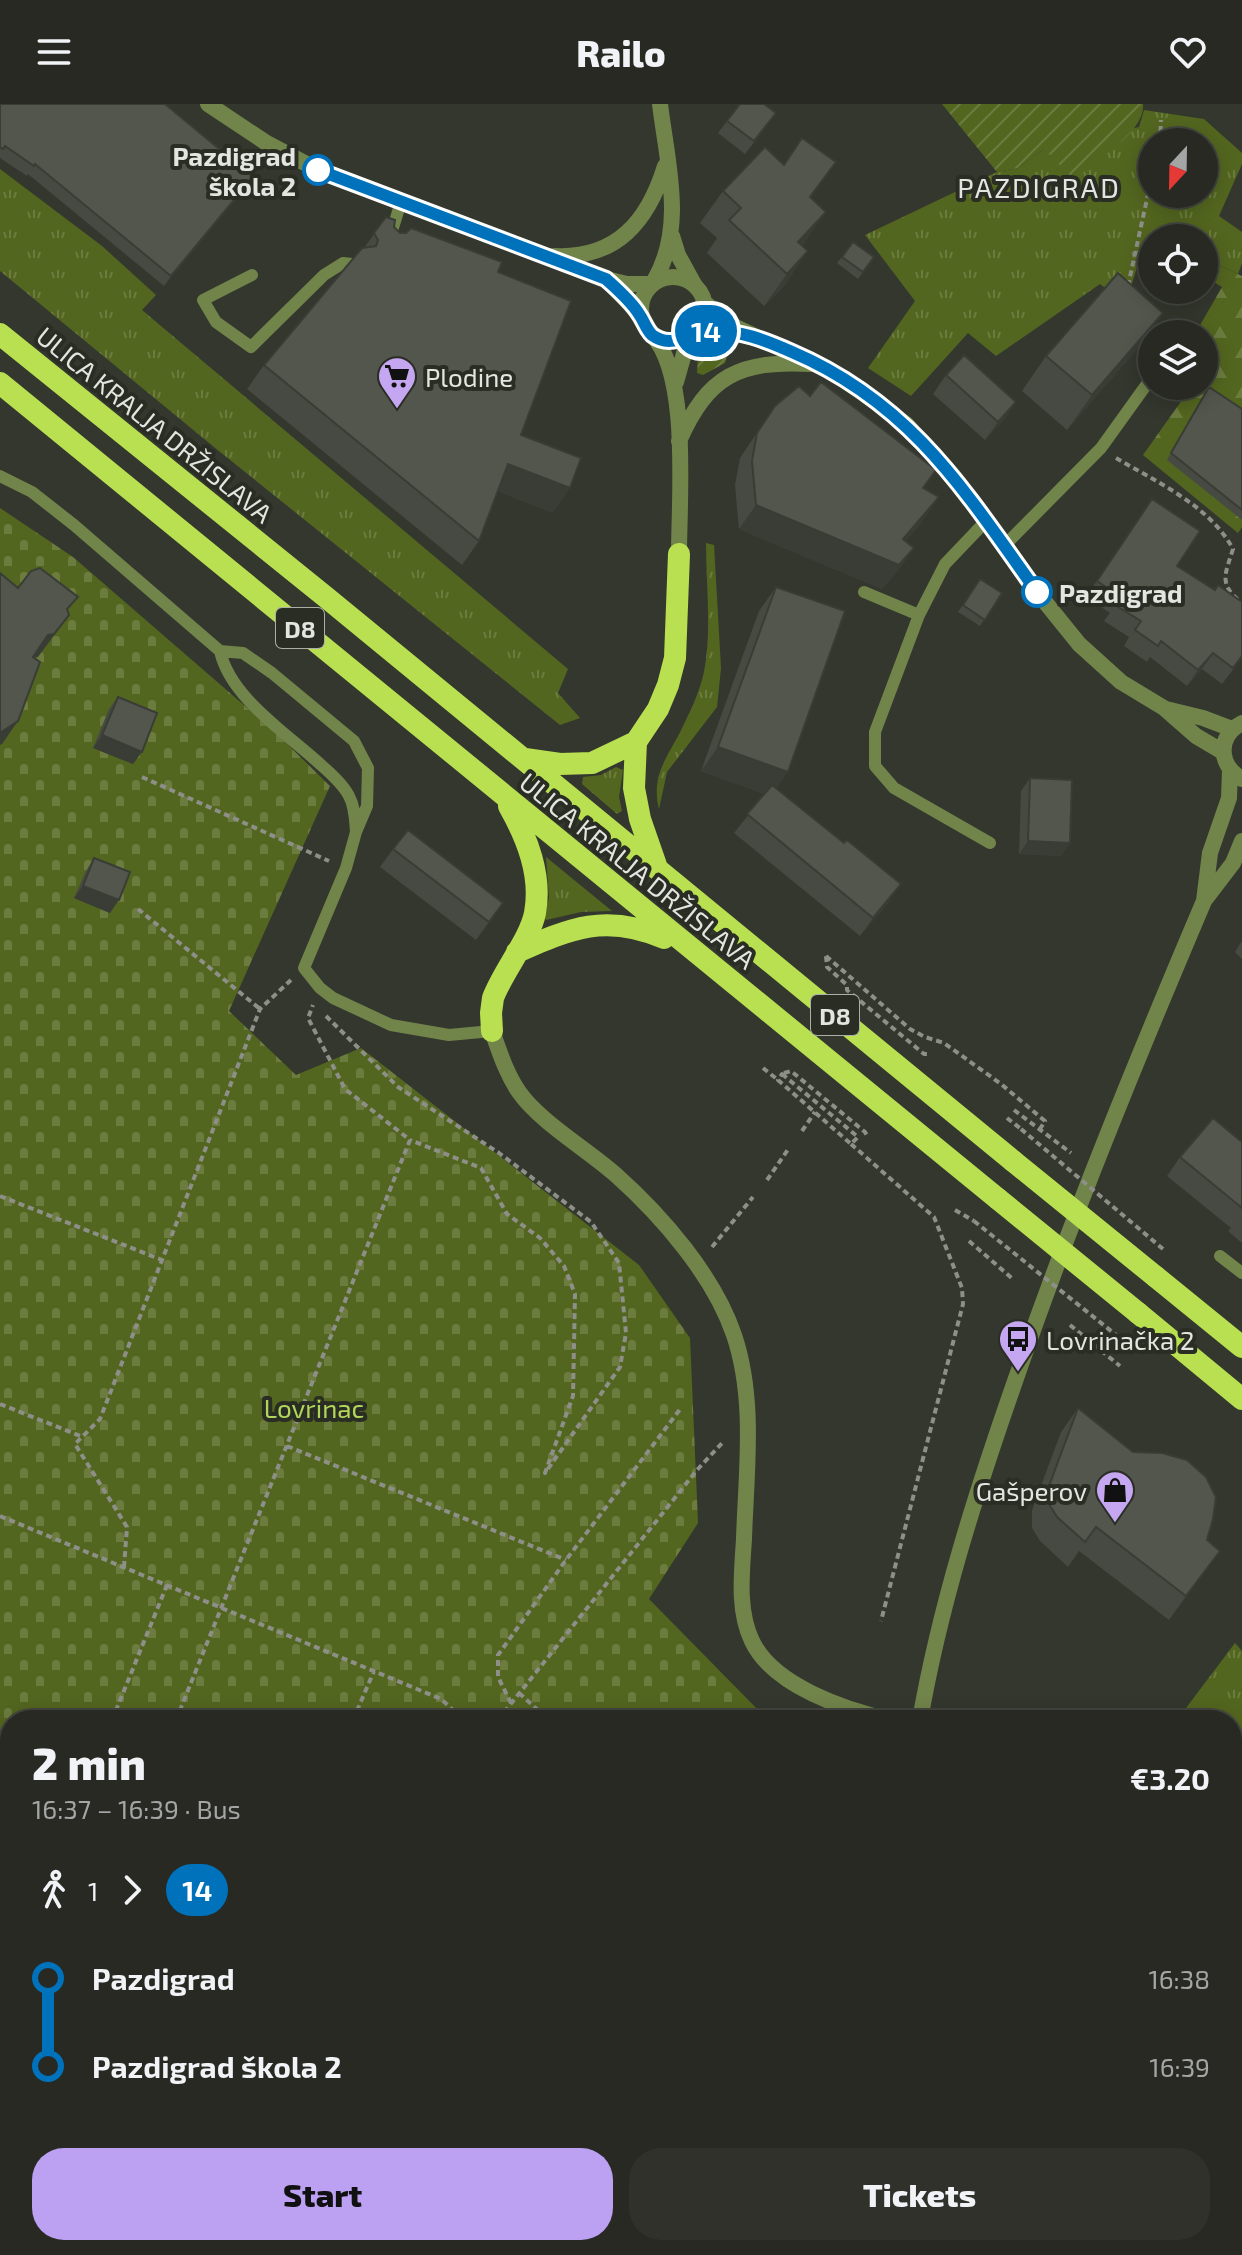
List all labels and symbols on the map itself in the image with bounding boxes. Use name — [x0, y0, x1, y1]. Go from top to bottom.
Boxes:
north arrow — [1138, 128, 1218, 208]
place label: Pazdigrad škola 2 — [172, 140, 296, 201]
marker: Pazdigrad škola 2 — [303, 155, 333, 185]
district label: PAZDIGRAD — [957, 170, 1121, 204]
line badge: 14 — [670, 305, 742, 357]
street label: ULICA KRALJA DRŽISLAVA — [31, 319, 279, 529]
supermarket icon: Plodine — [376, 355, 418, 410]
place label: Plodine — [425, 361, 513, 392]
marker: Pazdigrad — [1022, 577, 1052, 607]
place label: Pazdigrad — [1059, 577, 1183, 608]
road number: D8 — [276, 608, 324, 648]
street label: ULICA KRALJA DRŽISLAVA — [514, 765, 762, 975]
road number: D8 — [811, 995, 859, 1035]
bus stop icon: Lovrinačka 2 — [997, 1318, 1039, 1373]
place label: Lovrinačka 2 — [1046, 1324, 1195, 1355]
park label: Lovrinac — [264, 1392, 364, 1423]
shop icon: Gašperov — [1094, 1469, 1136, 1524]
place label: Gašperov — [976, 1475, 1087, 1506]

